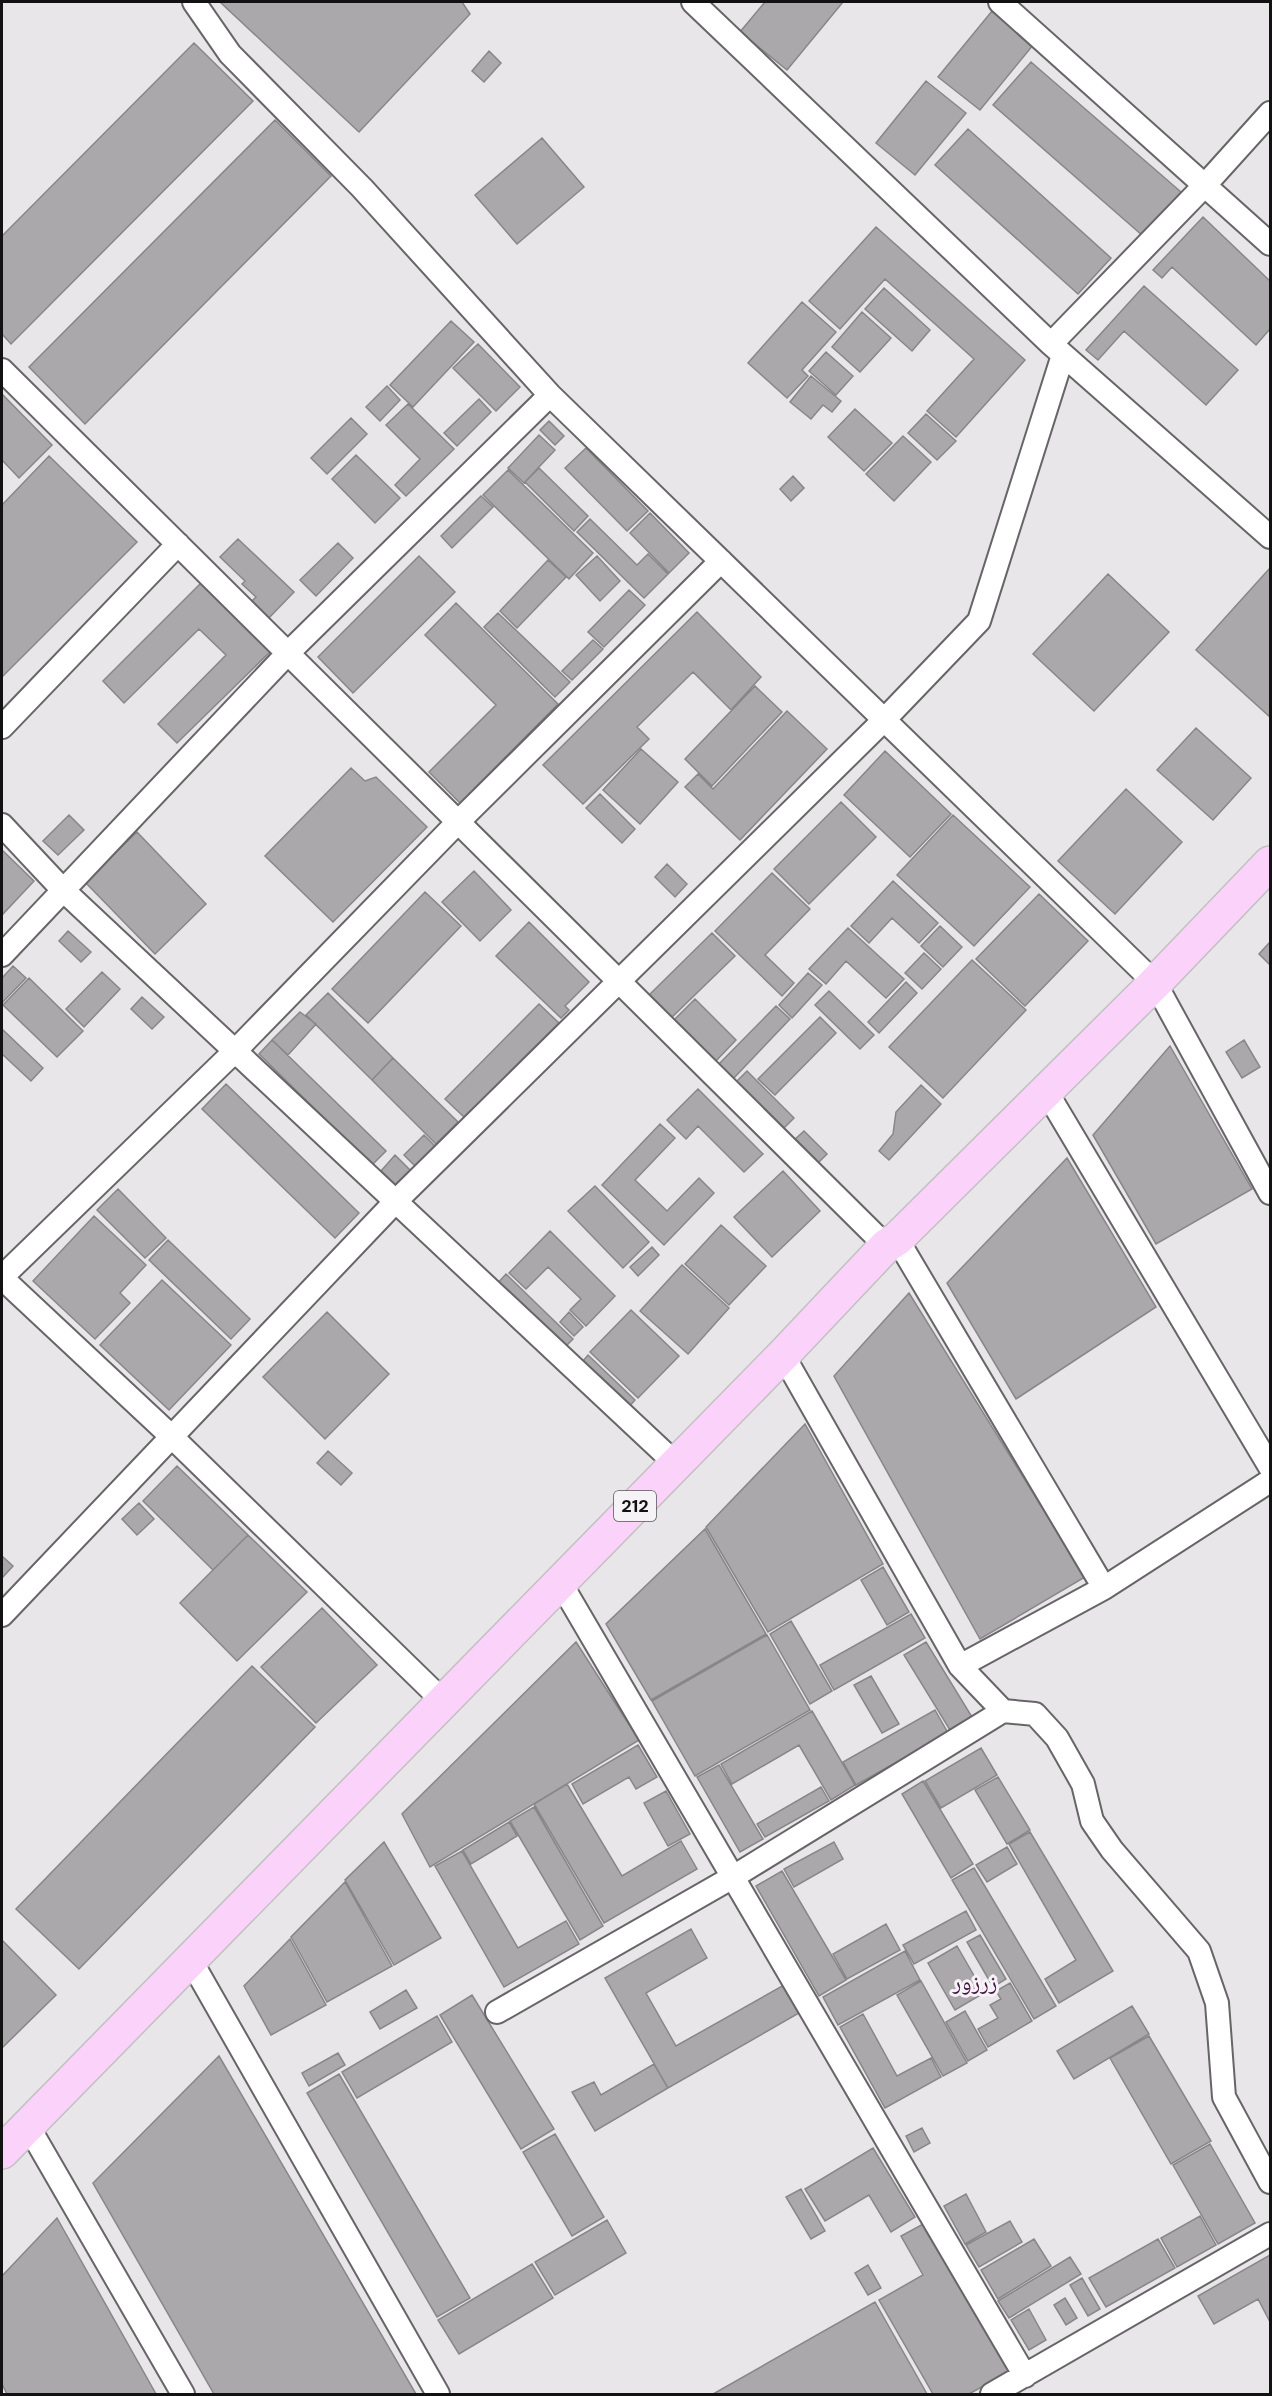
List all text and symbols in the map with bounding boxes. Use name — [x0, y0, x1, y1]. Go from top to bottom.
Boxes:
road number: 212 — [614, 1491, 656, 1521]
district label: زرزور — [952, 1968, 997, 1997]

